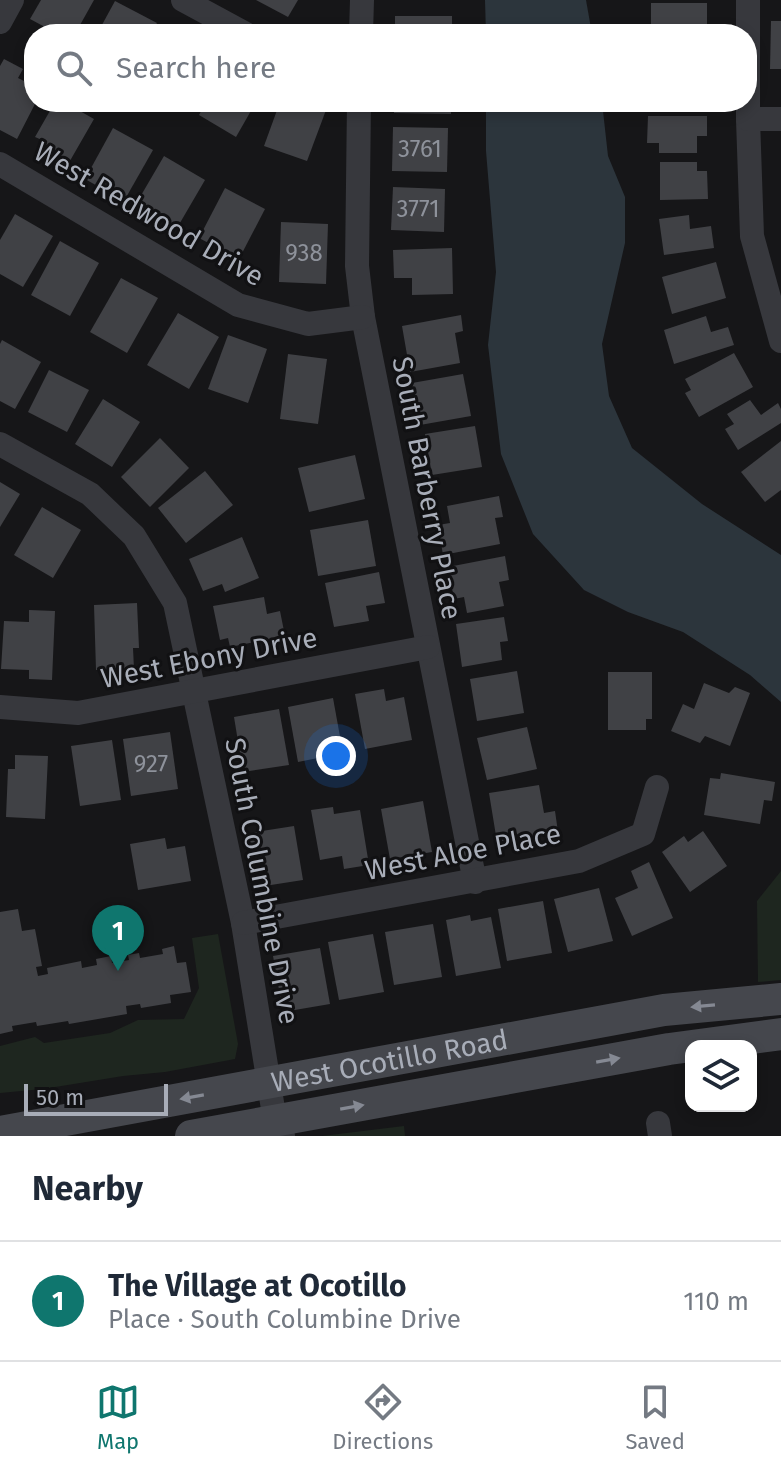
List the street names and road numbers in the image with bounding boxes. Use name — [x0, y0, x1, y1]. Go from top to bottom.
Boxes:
street label: West Redwood Drive — [28, 135, 270, 293]
street label: South Barberry Place — [385, 354, 469, 622]
street label: West Ebony Drive — [98, 621, 320, 695]
street label: South Columbine Drive — [218, 735, 306, 1027]
street label: West Aloe Place — [362, 817, 564, 887]
street label: West Ocotillo Road — [268, 1023, 510, 1098]

